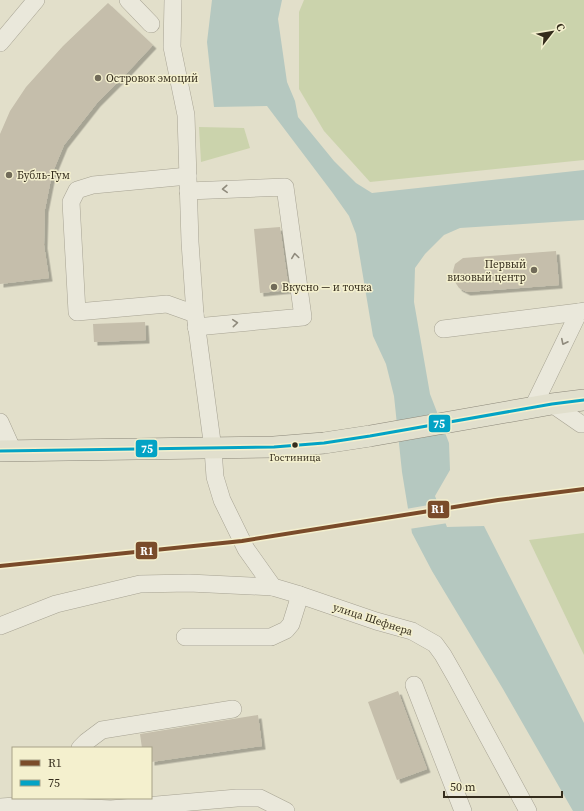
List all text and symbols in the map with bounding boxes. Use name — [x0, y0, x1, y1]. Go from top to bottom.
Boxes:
north arrow — [532, 12, 572, 52]
text: С — [552, 20, 568, 34]
place label: Островок эмоций — [106, 71, 198, 86]
marker: Островок эмоций — [93, 73, 103, 83]
place label: Бубль-Гум — [17, 168, 70, 183]
marker: Бубль-Гум — [4, 170, 14, 180]
one-way arrow — [222, 185, 228, 194]
one-way arrow — [291, 253, 300, 259]
place label: Первый визовый центр — [447, 257, 526, 285]
marker: Первый визовый центр — [529, 265, 539, 275]
place label: Вкусно — и точка — [282, 280, 372, 295]
marker: Вкусно — и точка — [269, 282, 279, 292]
one-way arrow — [232, 319, 238, 328]
one-way arrow — [561, 338, 569, 345]
line badge: 75 — [428, 414, 451, 433]
text: 75 — [433, 417, 445, 432]
line badge: 75 — [135, 439, 158, 458]
marker: Гостиница — [290, 440, 300, 450]
text: 75 — [141, 442, 153, 457]
place label: Гостиница — [269, 451, 321, 464]
line badge: R1 — [427, 500, 450, 519]
text: R1 — [431, 502, 445, 517]
line badge: R1 — [135, 541, 158, 560]
text: R1 — [140, 544, 154, 559]
street label: улица Шефнера — [331, 600, 415, 640]
legend — [12, 747, 152, 799]
text: R1 — [48, 755, 62, 771]
scale bar — [444, 773, 562, 799]
text: 75 — [48, 775, 60, 791]
text: 50 m — [450, 779, 476, 795]

